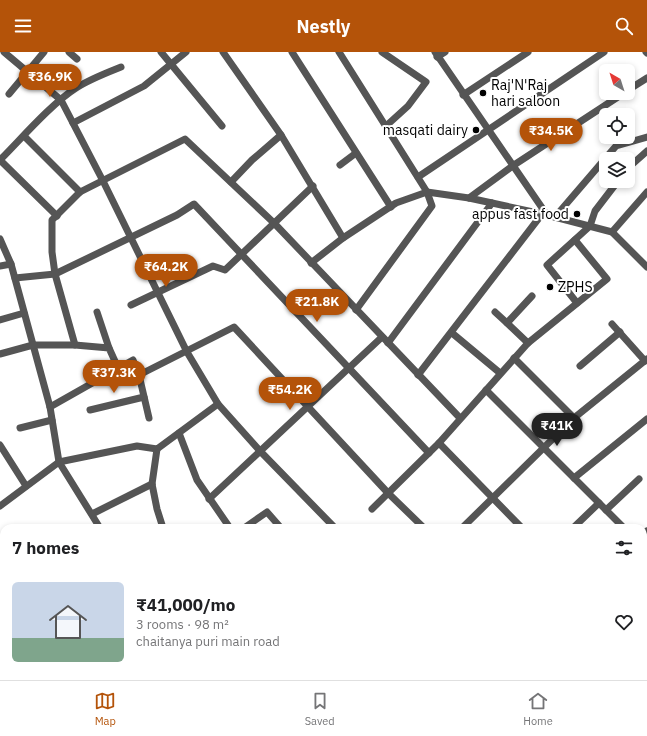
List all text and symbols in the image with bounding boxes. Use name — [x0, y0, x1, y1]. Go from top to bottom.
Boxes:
icon: menu — [12, 15, 34, 37]
text: Nestly — [297, 15, 350, 38]
icon: search — [613, 15, 635, 37]
pin: ₹36.9K — [17, 64, 83, 98]
north arrow — [599, 64, 635, 100]
map controls — [599, 64, 635, 188]
text: ₹36.9K — [28, 68, 72, 85]
place label: Raj'N'Raj hari saloon — [491, 76, 560, 110]
marker: Raj'N'Raj hari saloon — [478, 88, 488, 98]
button: locate — [599, 108, 635, 144]
pin: ₹34.5K — [518, 118, 584, 152]
place label: masqati dairy — [383, 121, 468, 139]
text: ₹34.5K — [529, 122, 573, 139]
marker: masqati dairy — [471, 125, 481, 135]
button: layers — [599, 152, 635, 188]
place label: appus fast food — [472, 205, 569, 223]
marker: appus fast food — [572, 209, 582, 219]
pin: ₹64.2K — [133, 254, 199, 288]
text: ₹64.2K — [144, 258, 188, 275]
place label: ZPHS — [558, 278, 593, 296]
marker: ZPHS — [545, 282, 555, 292]
pin: ₹21.8K — [284, 289, 350, 323]
text: ₹21.8K — [295, 293, 339, 310]
pin: ₹37.3K — [81, 360, 147, 394]
text: ₹37.3K — [92, 364, 136, 381]
pin: ₹54.2K — [257, 377, 323, 411]
text: ₹54.2K — [268, 381, 312, 398]
pin: ₹41K — [533, 413, 581, 447]
text: ₹41K — [541, 417, 573, 434]
text: 7 homes — [12, 537, 79, 559]
icon: filters — [613, 537, 635, 559]
text: ₹41,000/mo — [136, 594, 235, 616]
icon: home — [44, 598, 92, 646]
icon: heart — [613, 611, 635, 633]
text: 3 rooms · 98 m² — [136, 616, 229, 633]
text: chaitanya puri main road — [136, 633, 280, 650]
tab: Map — [94, 690, 116, 728]
tab: Saved — [305, 690, 335, 728]
tab: Home — [523, 690, 553, 728]

